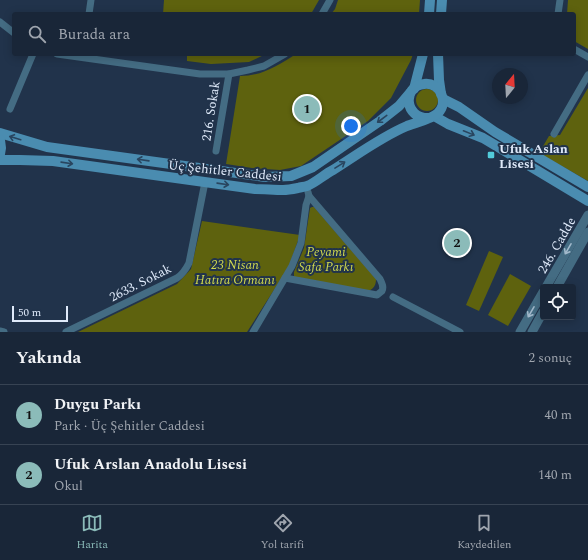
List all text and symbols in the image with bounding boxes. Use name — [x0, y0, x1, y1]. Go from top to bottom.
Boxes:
search box — [12, 12, 576, 56]
icon: search — [26, 23, 48, 45]
text: Burada ara — [58, 23, 130, 46]
north arrow — [492, 68, 528, 104]
street label: 216. Sokak — [196, 80, 226, 143]
pin: 1 — [294, 94, 320, 124]
one-way arrow — [376, 115, 387, 124]
your location — [341, 116, 361, 136]
one-way arrow — [463, 129, 475, 137]
one-way arrow — [9, 134, 22, 141]
place label: Ufuk Aslan Lisesi — [499, 139, 568, 174]
marker: Ufuk Aslan Lisesi — [486, 150, 496, 160]
street label: Üç Şehitler Caddesi — [167, 155, 283, 187]
one-way arrow — [137, 156, 150, 164]
one-way arrow — [60, 159, 73, 167]
one-way arrow — [334, 161, 346, 169]
one-way arrow — [216, 180, 229, 188]
street label: 246. Cadde — [533, 213, 581, 278]
pin: 2 — [444, 228, 470, 258]
park label: Peyami Safa Parkı — [299, 242, 354, 277]
one-way arrow — [564, 243, 572, 255]
park label: 23 Nisan Hatıra Ormanı — [195, 255, 275, 290]
street label: 2633. Sokak — [106, 259, 175, 307]
map controls — [540, 284, 576, 320]
button: locate — [540, 284, 576, 320]
scale bar — [12, 304, 68, 323]
text: 50 m — [18, 304, 41, 321]
one-way arrow — [527, 306, 535, 318]
text: Yakında — [16, 345, 81, 371]
text: 2 sonuç — [529, 348, 572, 368]
text: Duygu Parkı — [54, 393, 141, 416]
text: 1 — [25, 405, 33, 425]
text: 40 m — [545, 405, 572, 425]
text: Park · Üç Şehitler Caddesi — [54, 416, 205, 436]
text: Ufuk Arslan Anadolu Lisesi — [54, 453, 247, 476]
text: 2 — [25, 465, 33, 485]
text: 140 m — [538, 465, 572, 485]
text: Okul — [54, 476, 83, 496]
tab: Harita — [76, 512, 108, 553]
tab: Yol tarifi — [261, 512, 304, 553]
tab: Kaydedilen — [457, 512, 512, 553]

